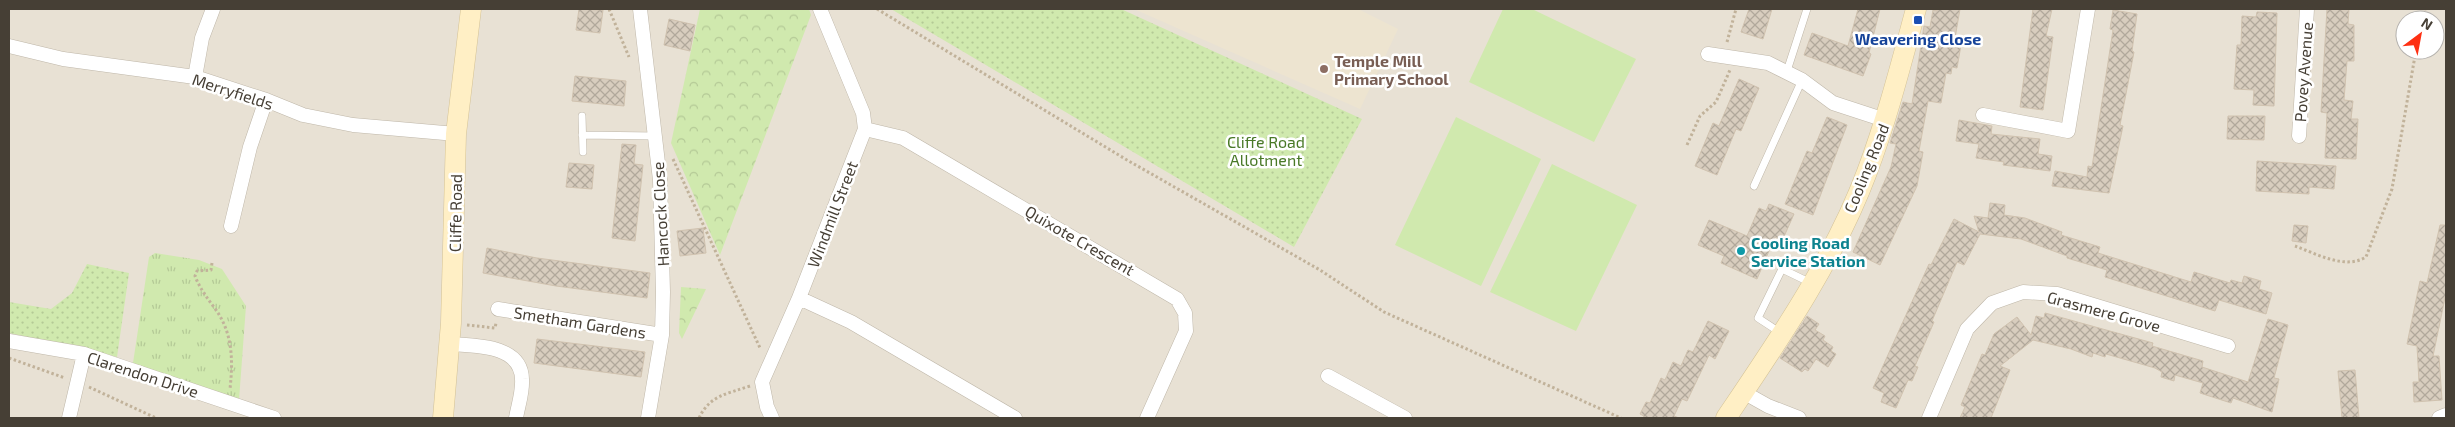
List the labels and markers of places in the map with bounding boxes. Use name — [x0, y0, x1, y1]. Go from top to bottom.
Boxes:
marker: Weavering Close — [1912, 14, 1924, 26]
place label: Weavering Close — [1855, 29, 1981, 48]
place label: Temple Mill Primary School — [1334, 51, 1449, 89]
marker: Temple Mill Primary School — [1318, 63, 1330, 75]
place label: Cooling Road Service Station — [1751, 233, 1865, 270]
marker: Cooling Road Service Station — [1735, 245, 1747, 257]

